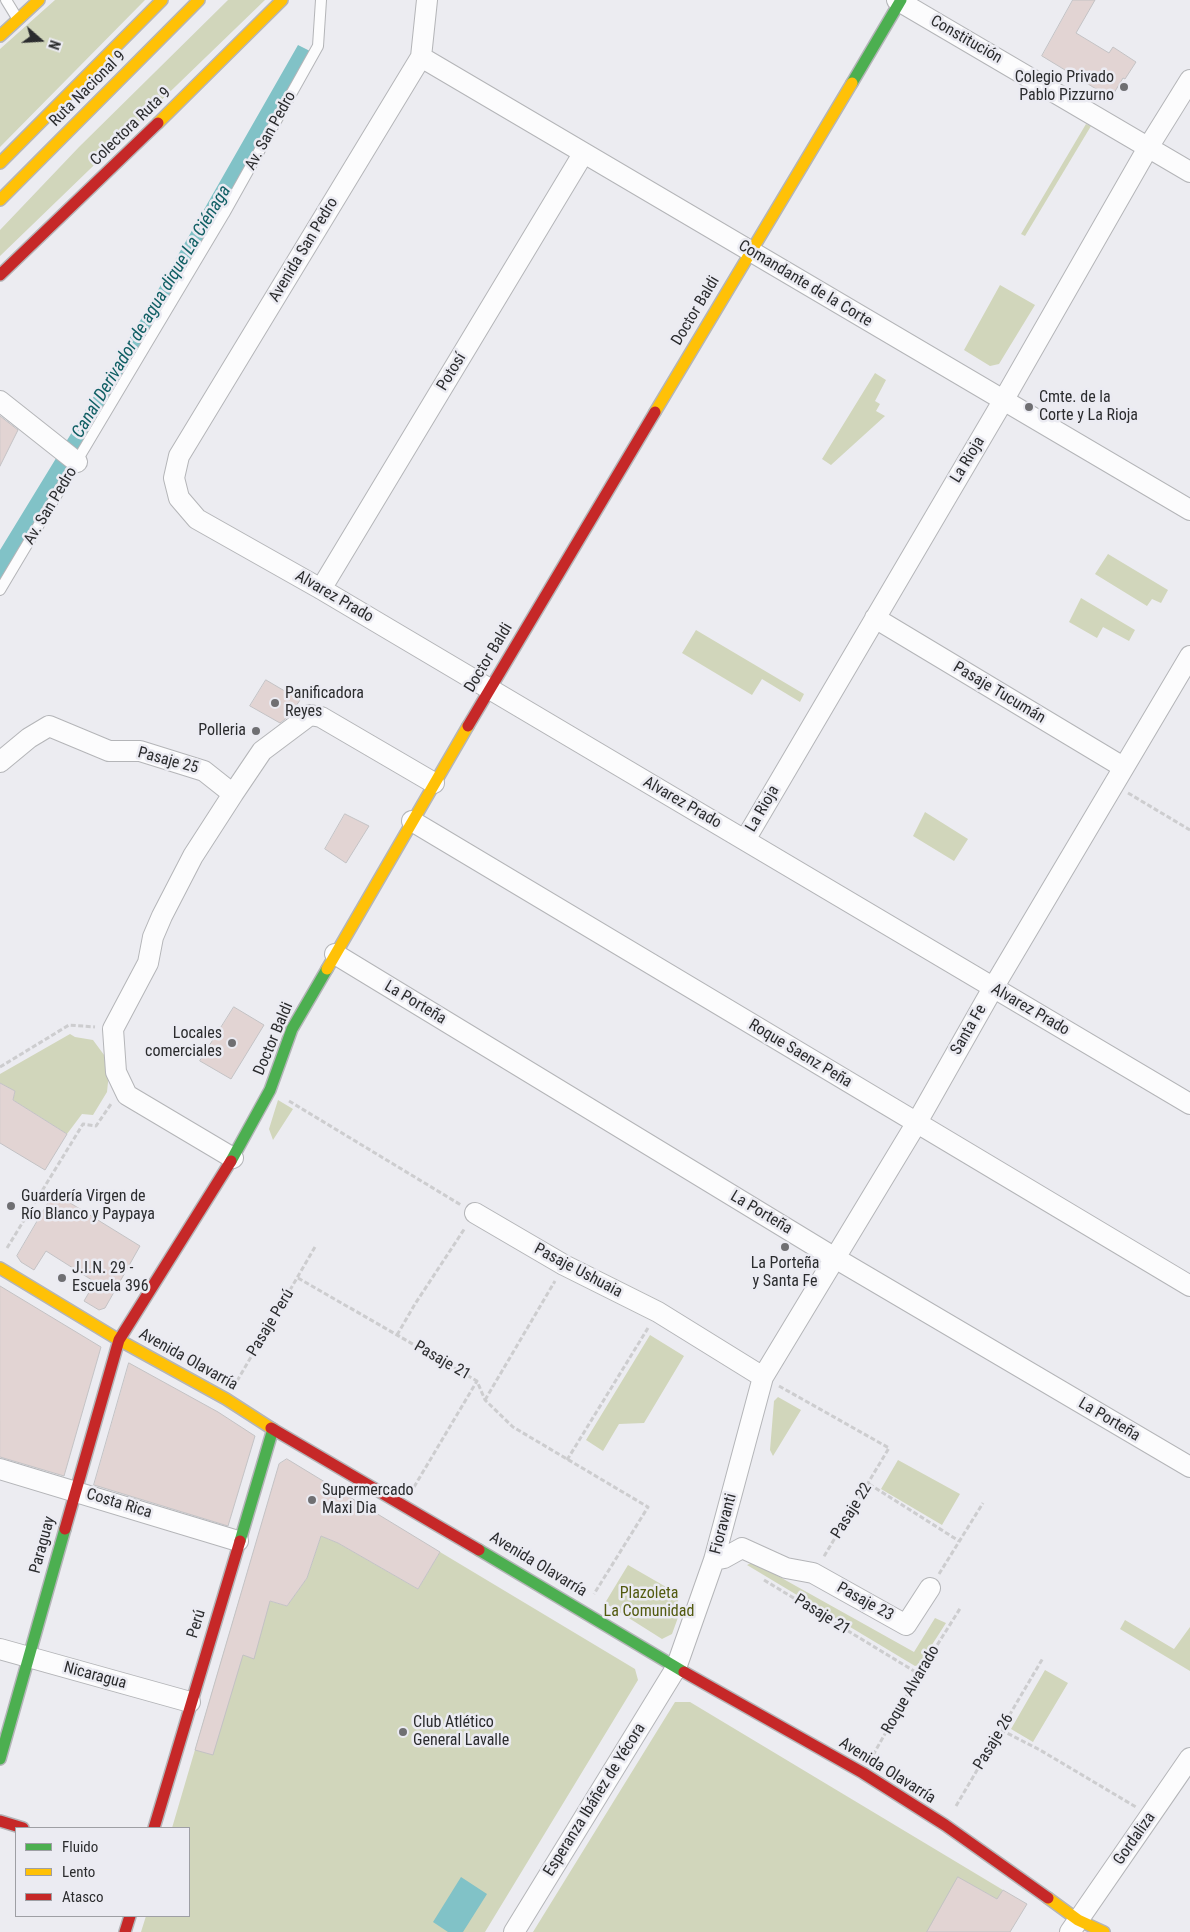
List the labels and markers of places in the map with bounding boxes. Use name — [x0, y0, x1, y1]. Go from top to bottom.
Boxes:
place label: Colegio Privado Pablo Pizzurno — [1015, 68, 1114, 106]
marker: Colegio Privado Pablo Pizzurno — [1118, 81, 1130, 93]
place label: Cmte. de la Corte y La Rioja — [1039, 388, 1138, 426]
marker: Cmte. de la Corte y La Rioja — [1023, 401, 1035, 413]
place label: Panificadora Reyes — [285, 684, 364, 722]
marker: Panificadora Reyes — [269, 697, 281, 709]
place label: Polleria — [198, 721, 246, 741]
marker: Polleria — [250, 725, 262, 737]
place label: Locales comerciales — [145, 1024, 222, 1062]
marker: Locales comerciales — [226, 1037, 238, 1049]
place label: Guardería Virgen de Río Blanco y Paypaya — [21, 1187, 155, 1225]
marker: Guardería Virgen de Río Blanco y Paypaya — [5, 1200, 17, 1212]
marker: La Porteña y Santa Fe — [779, 1241, 791, 1253]
place label: La Porteña y Santa Fe — [751, 1254, 819, 1292]
place label: J.I.N. 29 - Escuela 396 — [72, 1259, 149, 1297]
marker: J.I.N. 29 - Escuela 396 — [56, 1272, 68, 1284]
place label: Supermercado Maxi Dia — [322, 1481, 414, 1519]
marker: Supermercado Maxi Dia — [306, 1494, 318, 1506]
place label: Club Atlético General Lavalle — [413, 1713, 509, 1751]
marker: Club Atlético General Lavalle — [397, 1726, 409, 1738]

